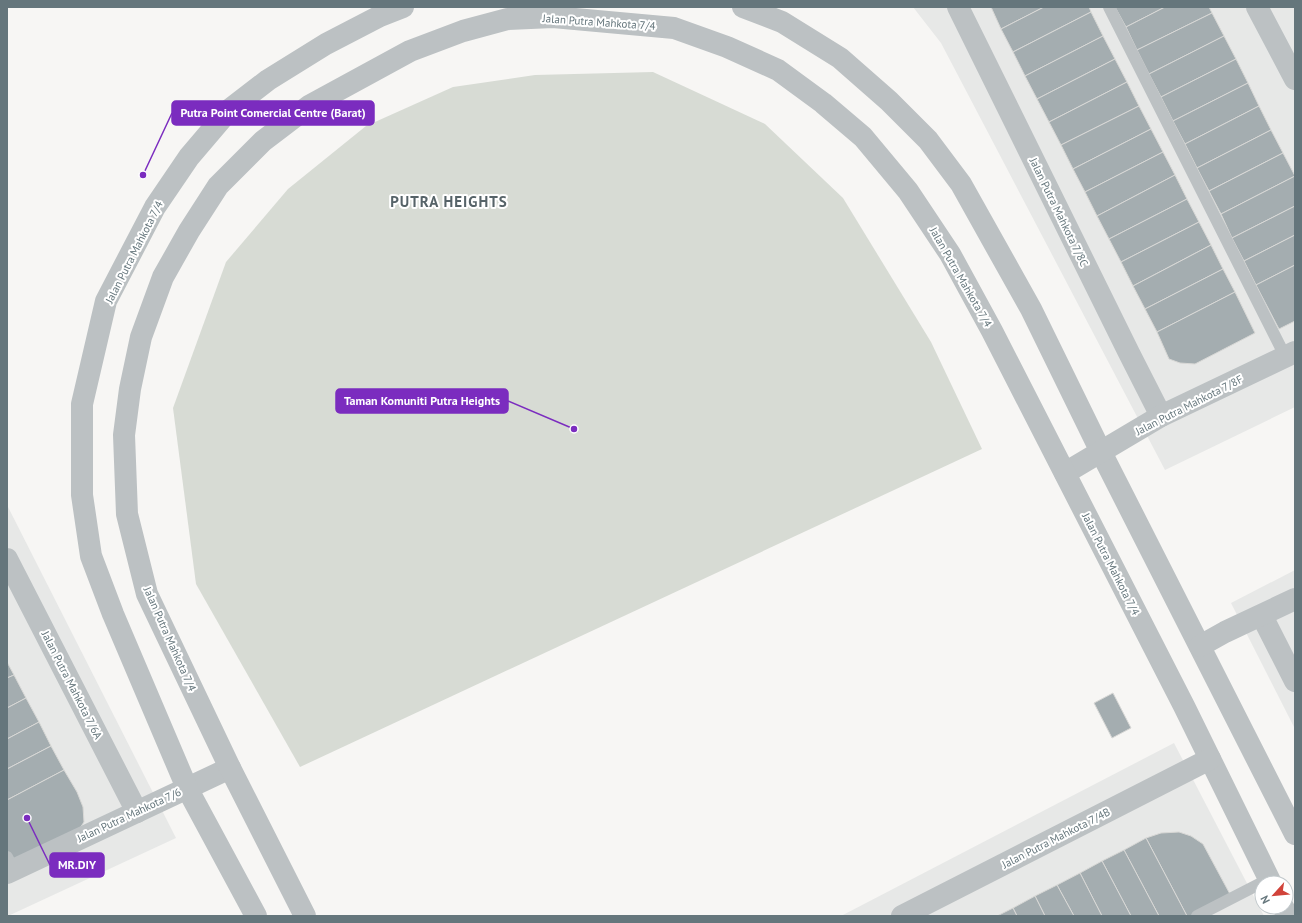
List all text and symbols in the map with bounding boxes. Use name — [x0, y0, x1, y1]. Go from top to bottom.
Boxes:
street label: Jalan Putra Mahkota 7/4 — [541, 11, 656, 33]
callout: Putra Point Comercial Centre (Barat) — [172, 101, 374, 125]
text: Putra Point Comercial Centre (Barat) — [180, 105, 366, 120]
street label: Jalan Putra Mahkota 7/8C — [1026, 154, 1091, 269]
district label: PUTRA HEIGHTS — [390, 192, 508, 211]
street label: Jalan Putra Mahkota 7/4 — [102, 198, 166, 306]
street label: Jalan Putra Mahkota 7/4 — [926, 224, 995, 329]
street label: Jalan Putra Mahkota 7/8F — [1132, 372, 1245, 439]
callout: Taman Komuniti Putra Heights — [336, 389, 508, 413]
text: Taman Komuniti Putra Heights — [344, 393, 500, 408]
street label: Jalan Putra Mahkota 7/4 — [1079, 510, 1143, 618]
street label: Jalan Putra Mahkota 7/4 — [140, 584, 199, 693]
street label: Jalan Putra Mahkota 7/6A — [38, 628, 106, 742]
street label: Jalan Putra Mahkota 7/6 — [74, 785, 183, 846]
street label: Jalan Putra Mahkota 7/4B — [999, 805, 1112, 872]
callout: MR.DIY — [50, 853, 104, 877]
text: MR.DIY — [58, 857, 97, 872]
north arrow — [1254, 875, 1294, 915]
text: N — [1257, 893, 1273, 906]

